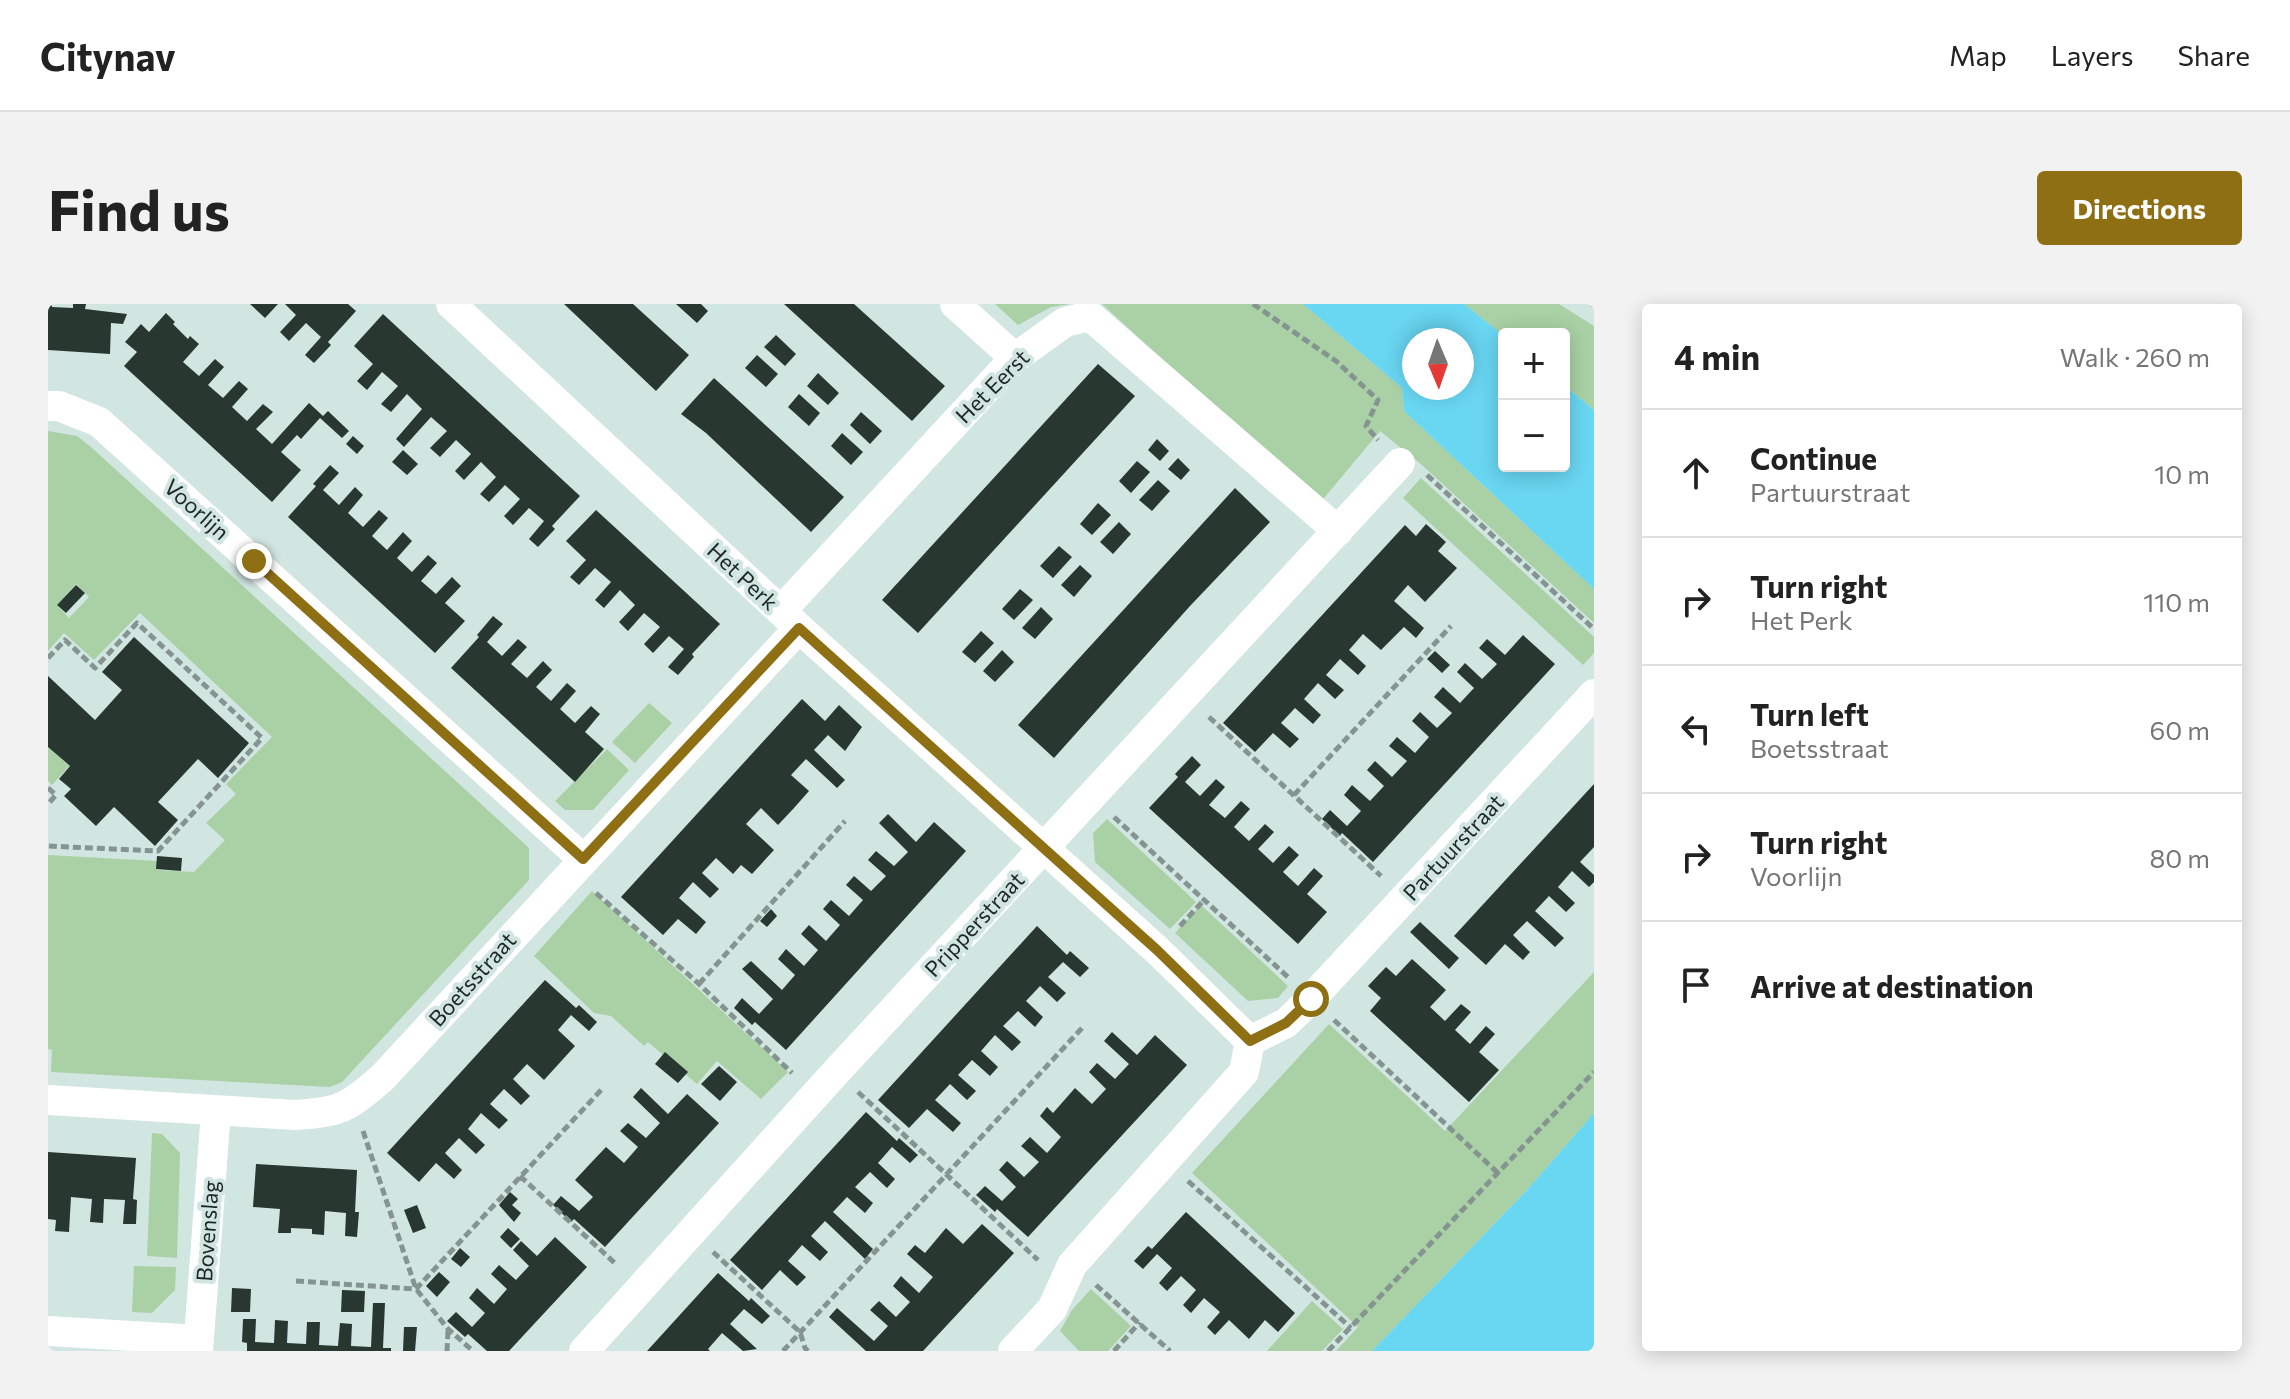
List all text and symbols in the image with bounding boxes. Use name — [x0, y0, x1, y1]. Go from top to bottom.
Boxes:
text: Citynav — [40, 32, 176, 79]
text: Map — [1949, 38, 2007, 72]
text: Layers — [2051, 38, 2133, 72]
text: Share — [2177, 38, 2250, 72]
button: Directions — [2037, 171, 2242, 245]
text: Find us — [48, 174, 230, 243]
north arrow — [1402, 328, 1474, 400]
map controls — [1498, 328, 1570, 472]
button: + — [1498, 328, 1570, 400]
text: 4 min — [1674, 335, 1760, 377]
text: Walk · 260 m — [2060, 341, 2210, 372]
street label: Het Eerst — [949, 343, 1035, 429]
button: − — [1498, 400, 1570, 472]
text: Continue — [1750, 439, 1877, 476]
icon: ahead — [1674, 451, 1718, 495]
text: 10 m — [2154, 458, 2210, 489]
street label: Voorlijn — [159, 473, 235, 545]
text: Partuurstraat — [1750, 476, 1910, 507]
street label: Het Perk — [702, 536, 784, 616]
route end — [236, 543, 272, 579]
text: Turn right — [1750, 567, 1887, 604]
icon: right — [1674, 579, 1718, 623]
text: 110 m — [2143, 586, 2210, 617]
text: Het Perk — [1750, 604, 1853, 635]
text: Turn left — [1750, 695, 1869, 732]
icon: left — [1674, 707, 1718, 751]
text: 60 m — [2150, 714, 2210, 745]
text: Boetsstraat — [1750, 732, 1889, 763]
street label: Partuurstraat — [1397, 788, 1509, 906]
text: Turn right — [1750, 823, 1887, 860]
icon: right — [1674, 835, 1718, 879]
text: 80 m — [2150, 842, 2210, 873]
text: Voorlijn — [1750, 860, 1842, 891]
street label: Pripperstraat — [918, 866, 1030, 982]
street label: Boetsstraat — [423, 926, 521, 1032]
icon: arrive — [1674, 963, 1718, 1007]
text: Arrive at destination — [1750, 967, 2034, 1004]
route start — [1293, 981, 1329, 1017]
street label: Bovenslag — [190, 1180, 224, 1282]

